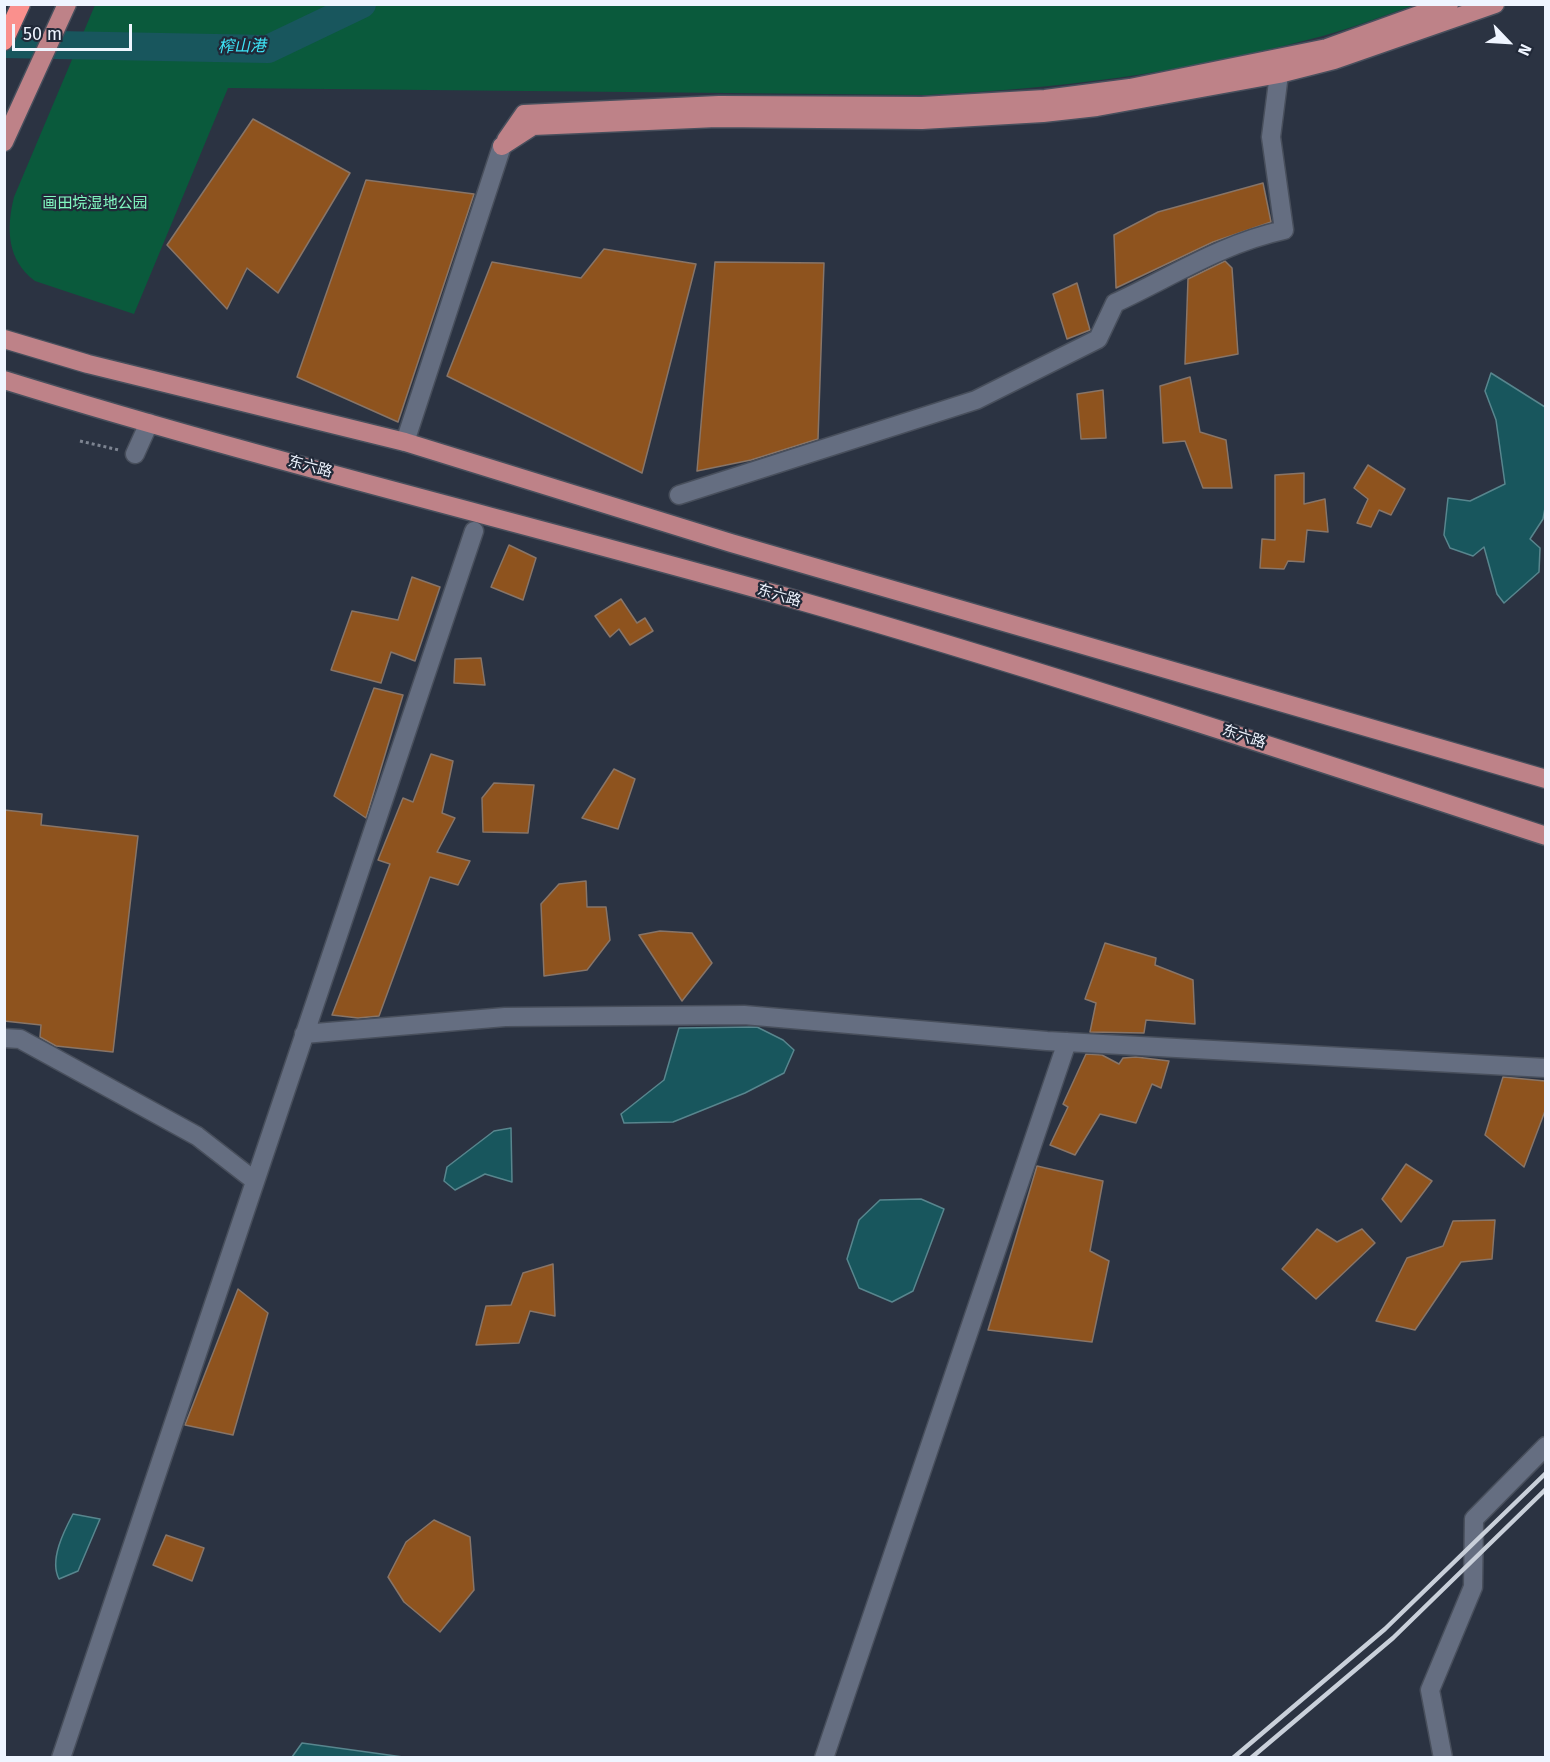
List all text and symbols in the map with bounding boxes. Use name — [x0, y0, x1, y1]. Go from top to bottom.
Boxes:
scale bar — [15, 12, 135, 50]
north arrow — [1478, 12, 1538, 72]
text: 50 m — [23, 23, 62, 45]
water label: 榨山港 — [218, 37, 266, 57]
text: N — [1514, 41, 1536, 59]
park label: 画田垸湿地公园 — [43, 195, 147, 213]
street label: 东六路 — [286, 452, 334, 482]
street label: 东六路 — [755, 581, 803, 611]
street label: 东六路 — [1220, 721, 1268, 753]

